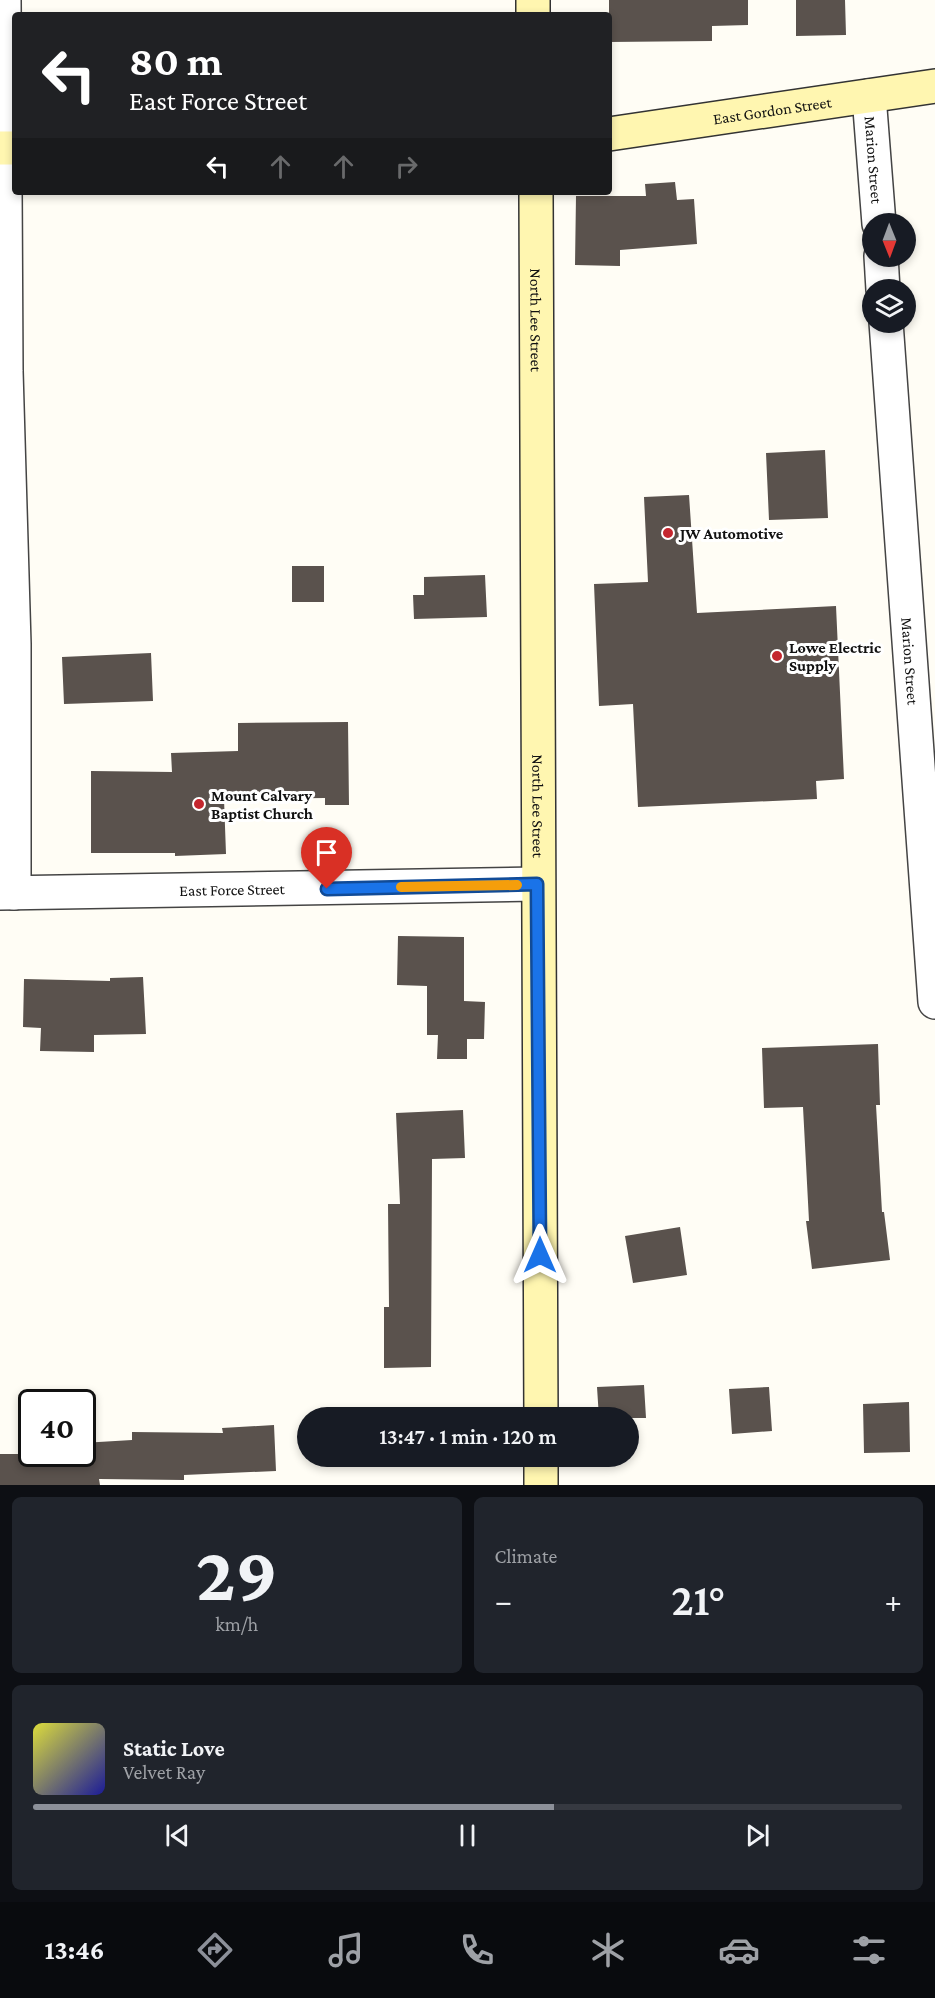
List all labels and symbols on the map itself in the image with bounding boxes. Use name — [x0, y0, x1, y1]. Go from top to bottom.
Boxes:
street label: East Gordon Street — [712, 93, 833, 128]
street label: Marion Street — [862, 116, 885, 205]
north arrow — [862, 213, 916, 267]
street label: North Lee Street — [527, 268, 545, 372]
place label: JW Automotive — [678, 525, 784, 542]
marker: JW Automotive — [661, 526, 675, 540]
street label: Marion Street — [898, 617, 922, 706]
place label: Lowe Electric Supply — [789, 639, 881, 674]
marker: Lowe Electric Supply — [770, 649, 784, 663]
street label: North Lee Street — [529, 754, 547, 858]
place label: Mount Calvary Baptist Church — [211, 787, 313, 822]
marker: Mount Calvary Baptist Church — [192, 797, 206, 811]
pin — [301, 827, 352, 889]
street label: East Force Street — [179, 880, 286, 899]
position arrow — [508, 1223, 572, 1287]
speed limit sign: 40 — [18, 1389, 96, 1467]

